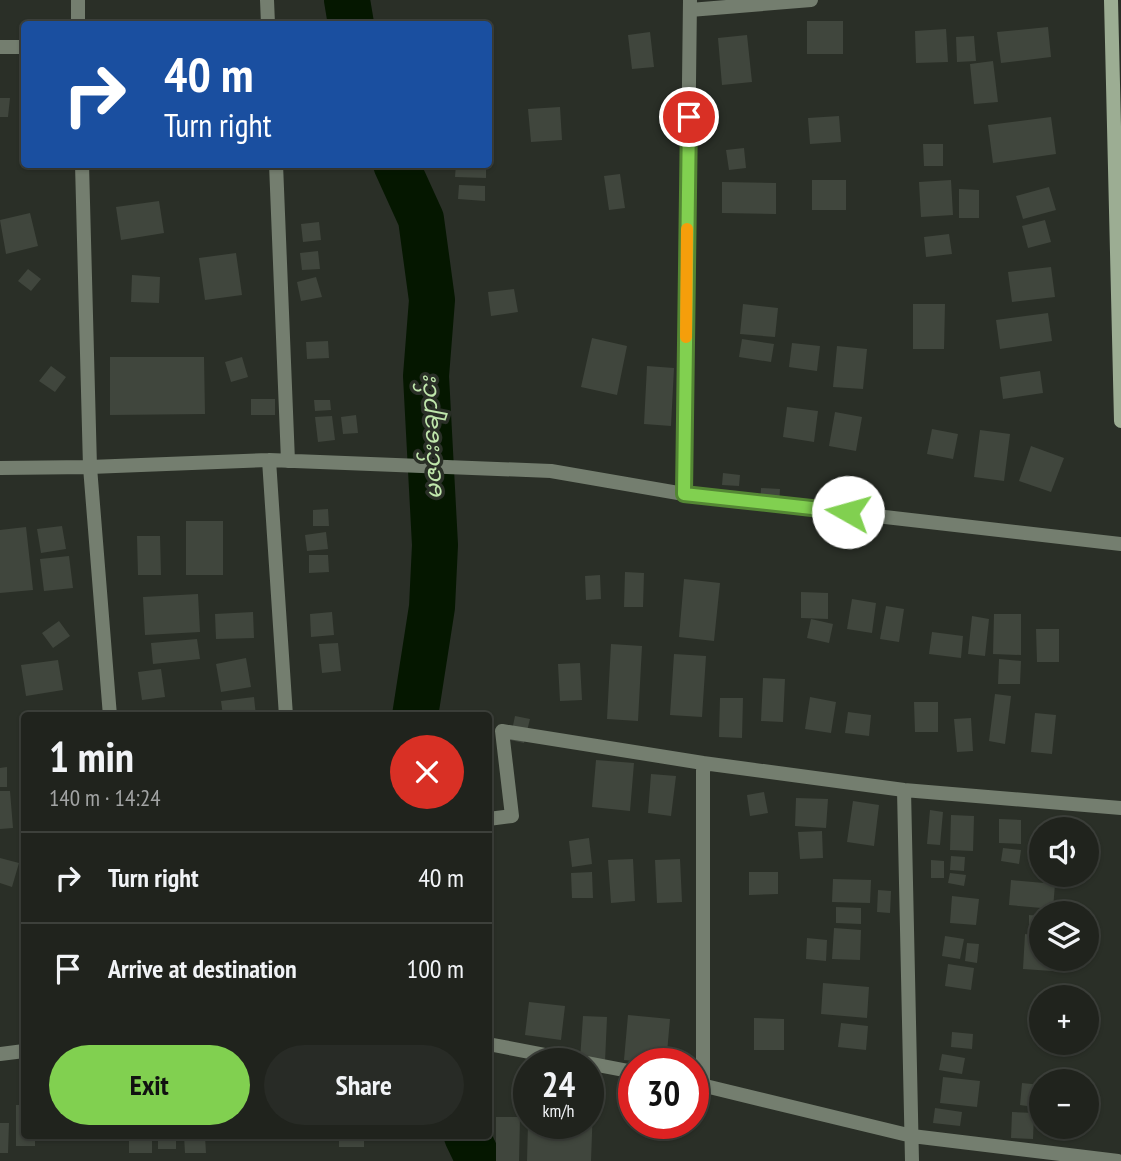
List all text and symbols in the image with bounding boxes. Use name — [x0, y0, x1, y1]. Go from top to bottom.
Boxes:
text: 40 m — [164, 42, 253, 106]
icon: right — [49, 49, 140, 140]
pin — [659, 87, 719, 147]
icon: arrive — [670, 98, 708, 136]
text: Turn right — [164, 104, 272, 146]
water label: မဇင်းချောင်း — [411, 373, 453, 500]
position arrow — [811, 475, 885, 549]
text: 1 min — [49, 729, 134, 784]
button: close — [390, 735, 464, 809]
text: 140 m · 14:24 — [49, 783, 161, 812]
map controls — [1029, 817, 1099, 1139]
button: sound — [1029, 817, 1099, 887]
icon: right — [49, 859, 87, 897]
text: Turn right — [108, 861, 199, 894]
text: 40 m — [418, 861, 464, 894]
button: layers — [1029, 901, 1099, 971]
icon: arrive — [49, 950, 87, 988]
text: Arrive at destination — [108, 952, 297, 985]
text: 100 m — [406, 952, 464, 985]
button: + — [1029, 985, 1099, 1055]
button: Exit — [49, 1045, 250, 1125]
button: Share — [264, 1045, 464, 1125]
speed limit sign: 30 — [618, 1048, 709, 1139]
text: 24 — [542, 1061, 575, 1107]
button: − — [1029, 1069, 1099, 1139]
text: km/h — [543, 1099, 574, 1122]

